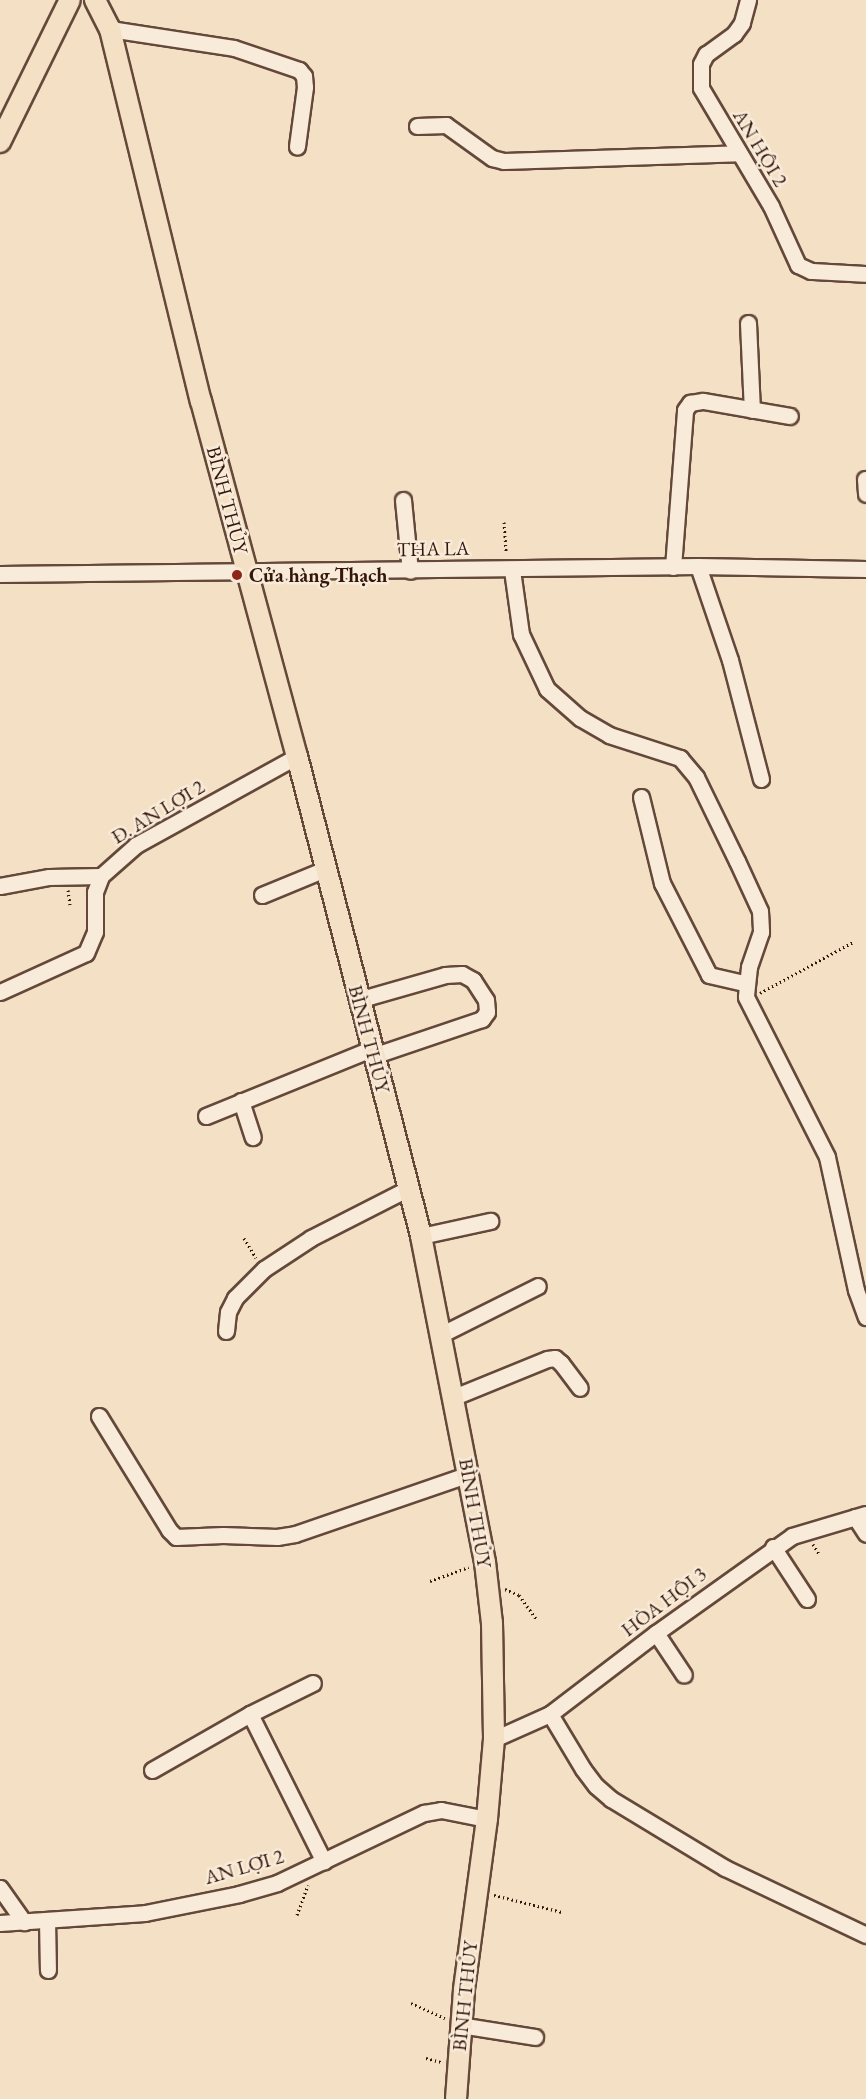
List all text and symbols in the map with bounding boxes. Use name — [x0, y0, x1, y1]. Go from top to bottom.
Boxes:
street label: AN HỘI 2 — [728, 105, 792, 191]
street label: BÌNH THỦY — [201, 444, 253, 556]
street label: THA LA — [396, 536, 470, 562]
place label: Cửa hàng Thạch — [249, 563, 388, 587]
marker: Cửa hàng Thạch — [230, 568, 244, 582]
street label: Đ. AN LỢI 2 — [107, 775, 209, 849]
street label: BÌNH THỦY — [343, 983, 395, 1095]
street label: BÌNH THỦY — [454, 1457, 496, 1569]
street label: HÒA HỘI 3 — [617, 1562, 711, 1642]
street label: AN LỢI 2 — [202, 1844, 286, 1890]
street label: BÌNH THỦY — [447, 1940, 483, 2052]

